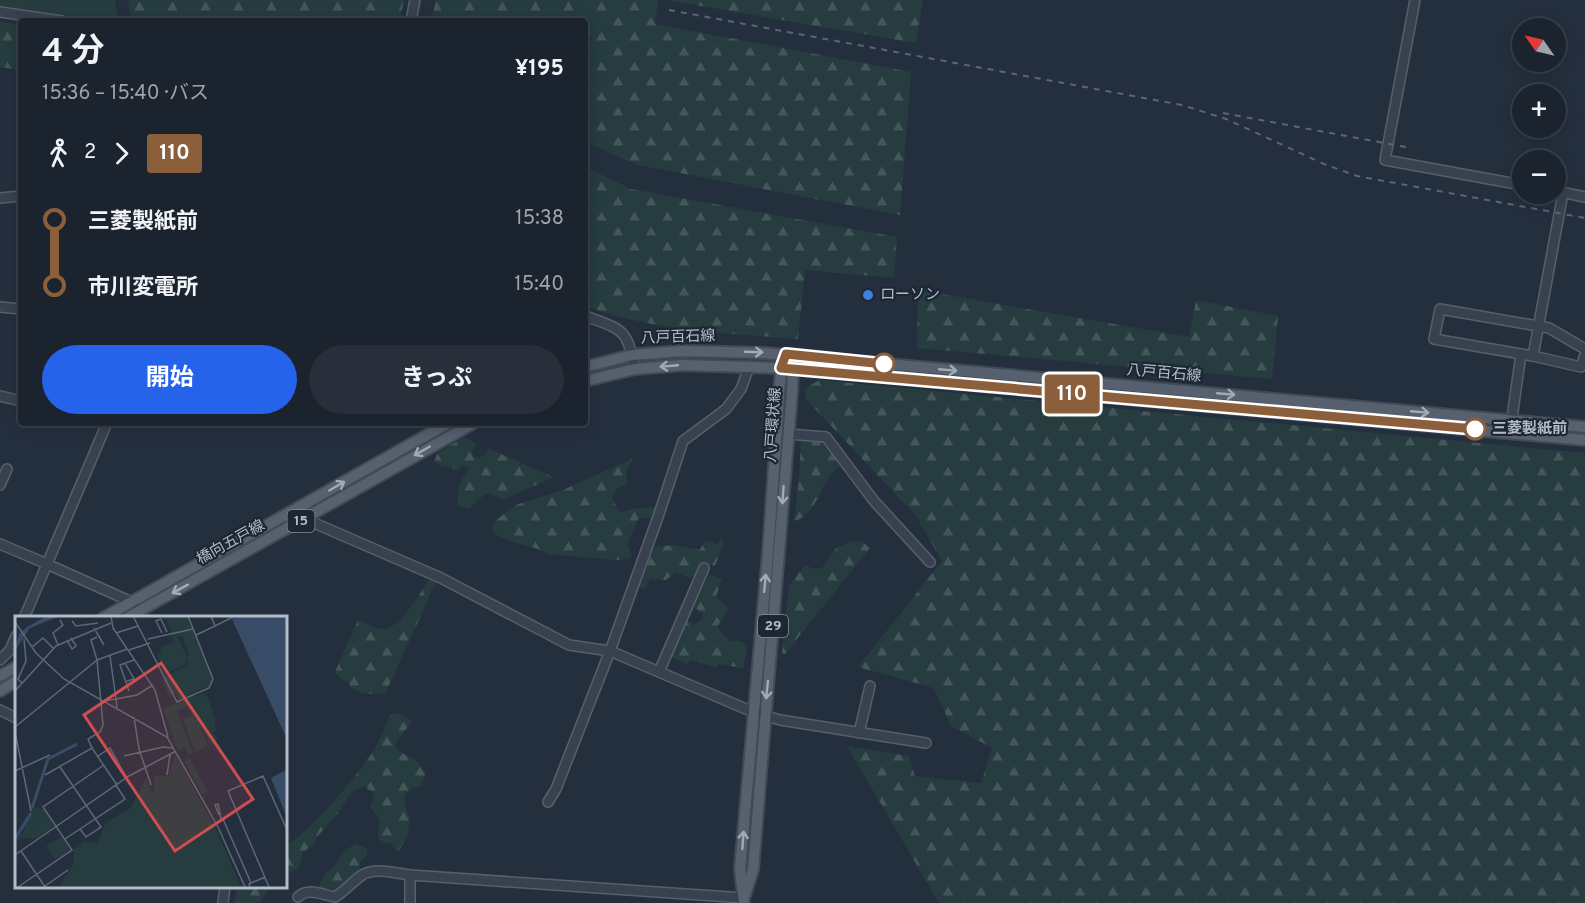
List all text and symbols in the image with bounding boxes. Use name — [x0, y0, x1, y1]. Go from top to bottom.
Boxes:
north arrow — [1512, 18, 1566, 72]
map controls — [1512, 18, 1566, 204]
text: 4 分 — [42, 32, 104, 74]
text: ¥195 — [515, 56, 564, 83]
text: 15:36 – 15:40 · バス — [42, 81, 209, 107]
button: + — [1512, 84, 1566, 138]
icon: walk — [42, 137, 75, 170]
icon: forward — [105, 137, 138, 170]
text: 2 — [84, 140, 96, 166]
text: 110 — [159, 140, 190, 167]
button: − — [1512, 150, 1566, 204]
text: 15:38 — [515, 206, 564, 232]
text: 三菱製紙前 — [88, 209, 198, 236]
text: 15:40 — [514, 272, 564, 298]
text: 市川変電所 — [88, 275, 198, 302]
place label: ローソン — [880, 286, 940, 305]
marker: ローソン — [861, 288, 875, 302]
street label: 八戸百石線 — [640, 327, 716, 349]
button: 開始 — [42, 345, 297, 414]
button: きっぷ — [309, 345, 564, 414]
one-way arrow — [743, 347, 763, 358]
unlabelled marker — [873, 353, 895, 375]
one-way arrow — [659, 361, 679, 372]
street label: 八戸百石線 — [1126, 361, 1202, 387]
one-way arrow — [937, 365, 957, 376]
line badge: 110 — [1038, 374, 1106, 414]
text: 110 — [1057, 381, 1087, 408]
street label: 八戸環状線 — [761, 387, 786, 463]
one-way arrow — [1215, 389, 1235, 400]
one-way arrow — [1409, 407, 1429, 418]
marker: 三菱製紙前 — [1464, 418, 1486, 440]
place label: 三菱製紙前 — [1492, 419, 1567, 439]
one-way arrow — [414, 446, 432, 457]
one-way arrow — [328, 480, 345, 492]
one-way arrow — [778, 485, 789, 505]
road number: 15 — [288, 510, 314, 532]
street label: 橋向五戸線 — [194, 517, 268, 569]
one-way arrow — [760, 573, 771, 593]
one-way arrow — [172, 583, 189, 595]
road number: 29 — [758, 615, 788, 637]
inset map — [15, 616, 286, 888]
one-way arrow — [761, 679, 772, 699]
one-way arrow — [737, 830, 748, 850]

